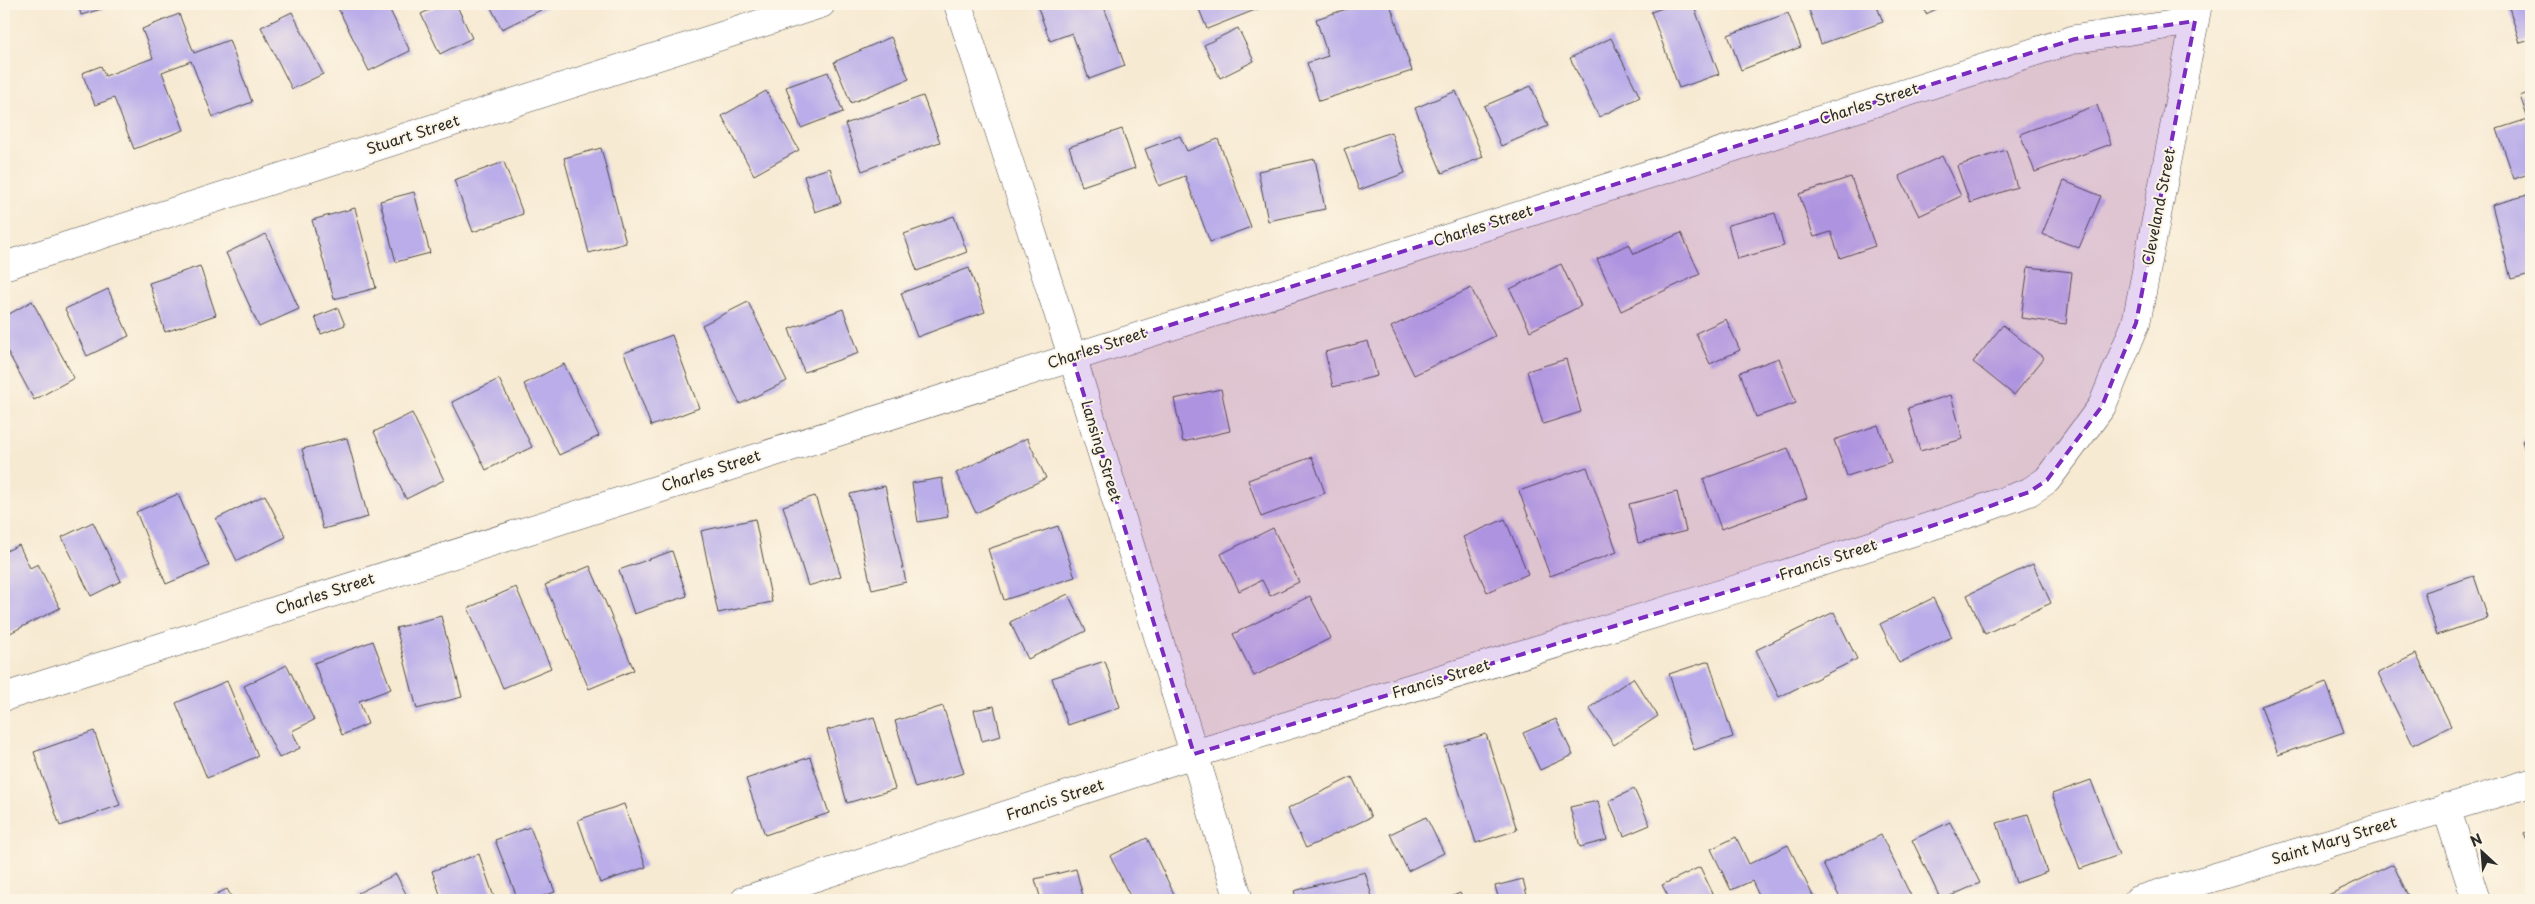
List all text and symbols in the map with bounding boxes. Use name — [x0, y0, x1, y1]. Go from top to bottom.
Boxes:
street label: Charles Street — [1816, 76, 1921, 129]
street label: Stuart Street — [363, 108, 462, 159]
street label: Cleveland Street — [2135, 146, 2180, 267]
street label: Charles Street — [1430, 198, 1535, 251]
street label: Charles Street — [1044, 320, 1149, 373]
street label: Lansing Street — [1076, 397, 1129, 504]
street label: Charles Street — [658, 443, 763, 496]
street label: Francis Street — [1776, 532, 1879, 585]
street label: Charles Street — [272, 566, 377, 619]
street label: Francis Street — [1389, 652, 1492, 703]
street label: Francis Street — [1003, 772, 1106, 825]
street label: Saint Mary Street — [2268, 810, 2399, 870]
north arrow — [2458, 826, 2508, 876]
text: N — [2466, 828, 2486, 852]

